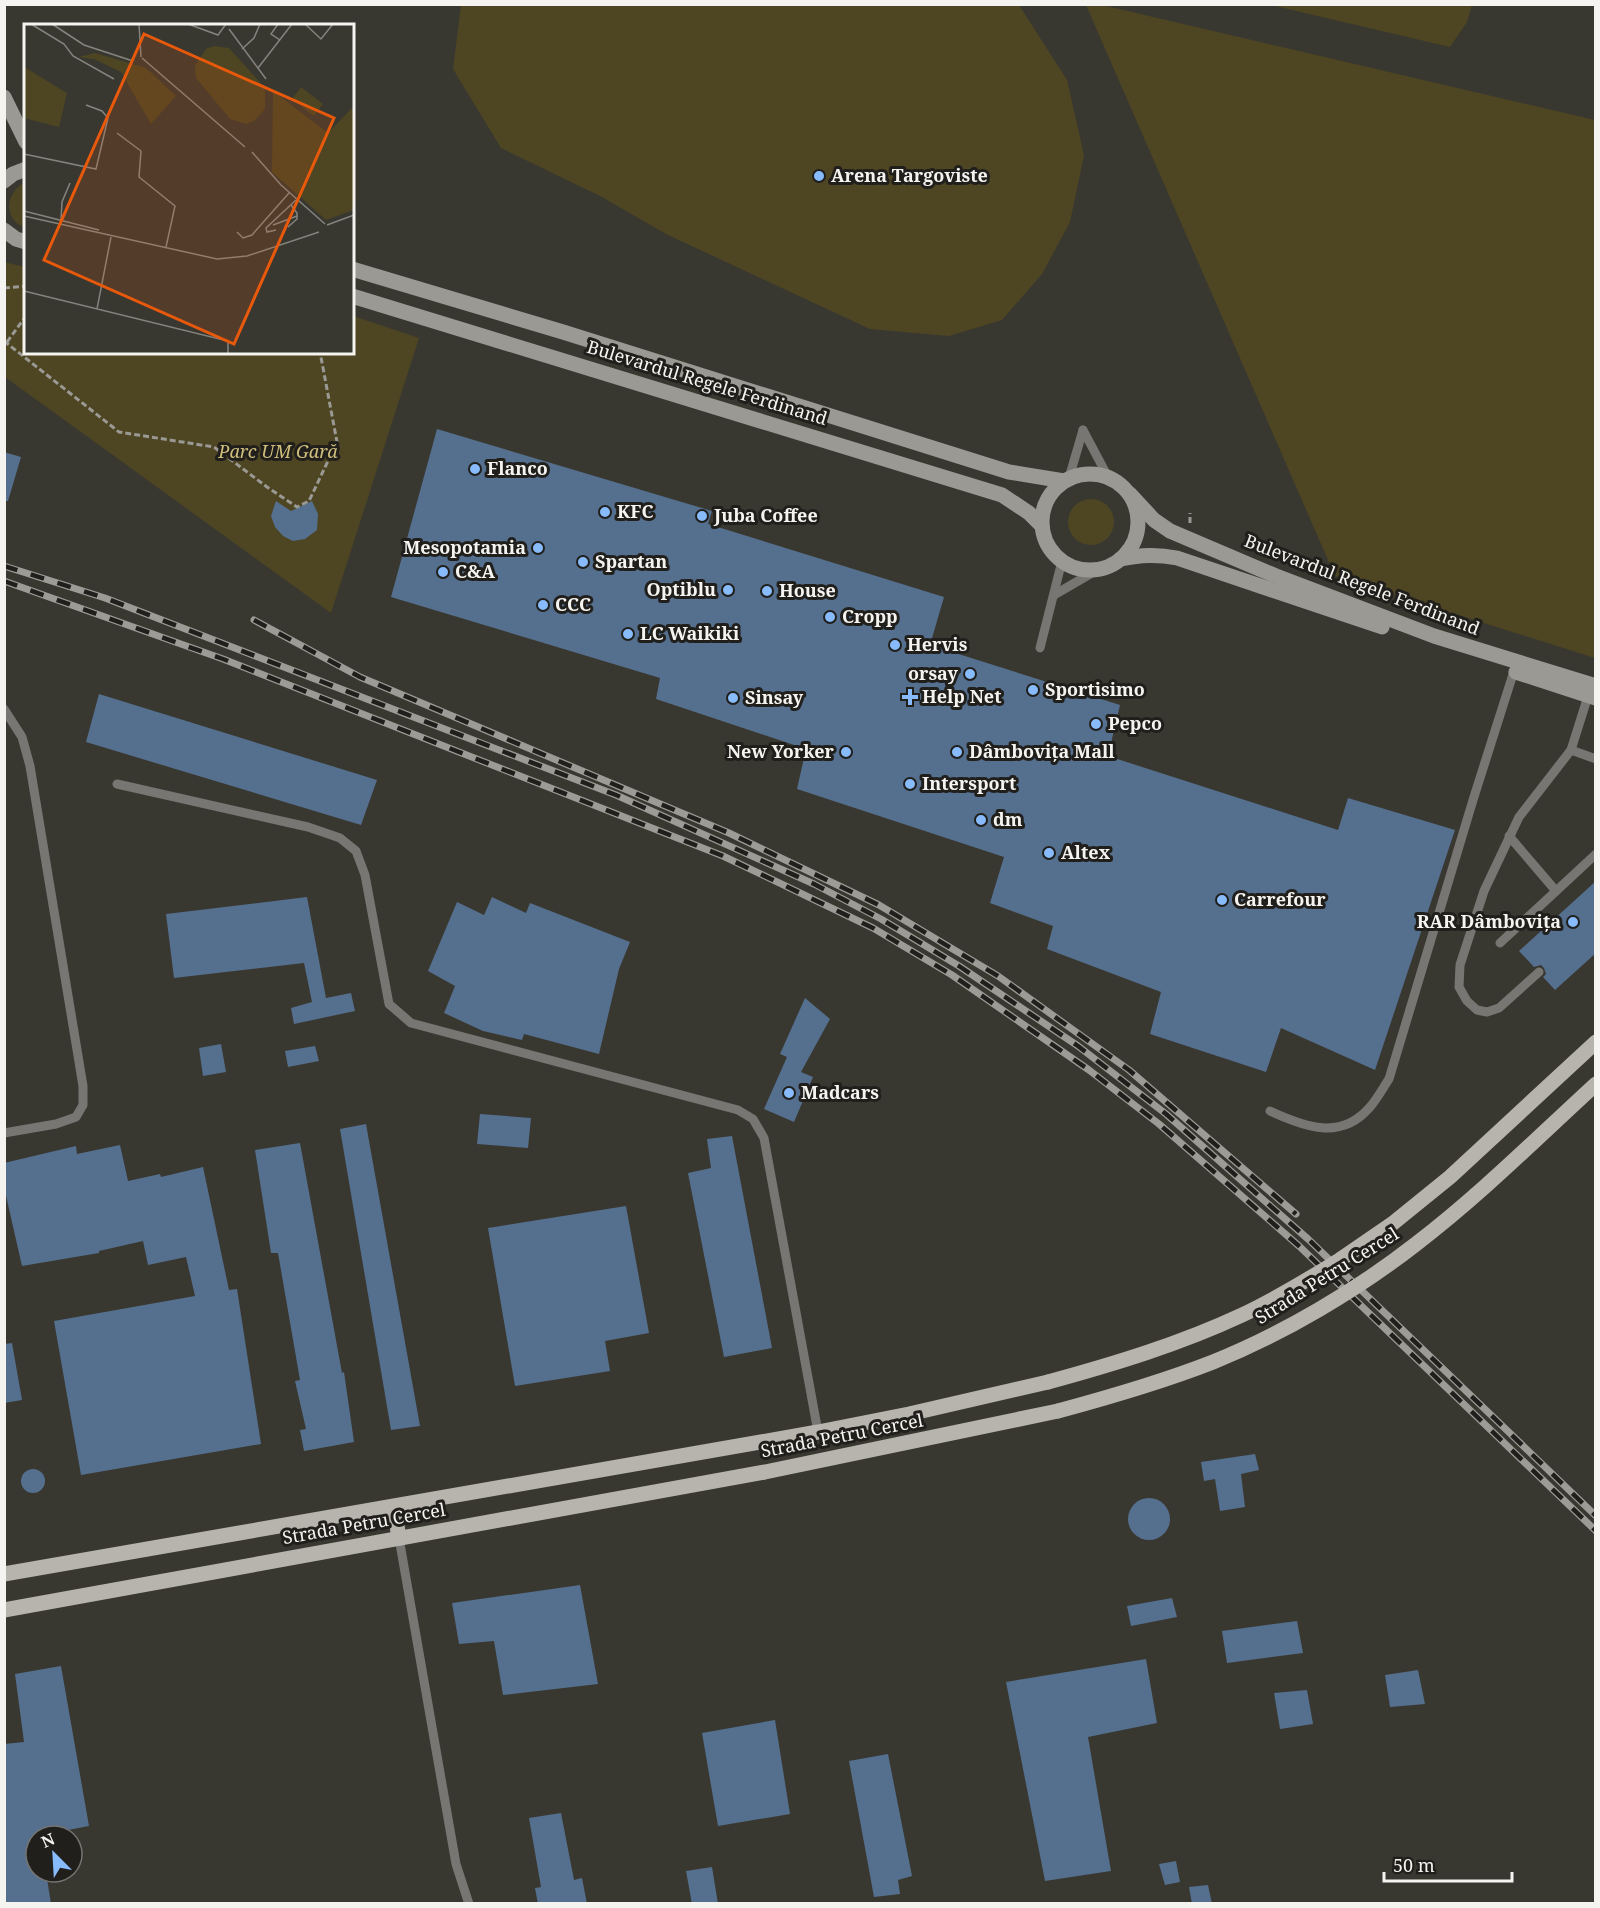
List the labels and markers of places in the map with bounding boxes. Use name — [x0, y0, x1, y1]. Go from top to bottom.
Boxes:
place label: Arena Targoviste — [831, 163, 988, 187]
marker: Arena Targoviste — [812, 169, 826, 183]
place label: Flanco — [487, 456, 548, 480]
marker: Flanco — [468, 462, 482, 476]
place label: KFC — [617, 499, 653, 523]
place label: Juba Coffee — [713, 503, 818, 527]
marker: KFC — [598, 505, 612, 519]
marker: Juba Coffee — [695, 509, 709, 523]
place label: Mesopotamia — [403, 535, 526, 559]
marker: Mesopotamia — [531, 541, 545, 555]
place label: Spartan — [595, 549, 667, 573]
marker: Spartan — [576, 555, 590, 569]
place label: C&A — [455, 559, 495, 583]
marker: C&A — [436, 565, 450, 579]
place label: Optiblu — [647, 577, 716, 601]
place label: House — [779, 578, 836, 602]
marker: Optiblu — [721, 583, 735, 597]
marker: House — [760, 584, 774, 598]
place label: CCC — [555, 592, 591, 616]
marker: CCC — [536, 598, 550, 612]
place label: Cropp — [842, 604, 898, 628]
marker: Cropp — [823, 610, 837, 624]
place label: LC Waikiki — [640, 621, 740, 645]
marker: LC Waikiki — [621, 627, 635, 641]
place label: Hervis — [907, 632, 968, 656]
marker: Hervis — [888, 638, 902, 652]
place label: orsay — [908, 661, 959, 685]
marker: orsay — [963, 667, 977, 681]
place label: Sportisimo — [1045, 677, 1145, 701]
marker: Sportisimo — [1026, 683, 1040, 697]
place label: Help Net — [922, 684, 1001, 708]
place label: Sinsay — [745, 685, 804, 709]
marker: Help Net — [903, 690, 917, 704]
marker: Sinsay — [726, 691, 740, 705]
place label: Pepco — [1108, 711, 1162, 735]
marker: Pepco — [1089, 717, 1103, 731]
place label: New Yorker — [727, 739, 835, 763]
place label: Dâmbovița Mall — [969, 739, 1115, 763]
marker: New Yorker — [839, 745, 853, 759]
marker: Dâmbovița Mall — [950, 745, 964, 759]
place label: Intersport — [922, 771, 1016, 795]
marker: Intersport — [903, 777, 917, 791]
place label: dm — [993, 807, 1023, 831]
marker: dm — [974, 813, 988, 827]
place label: Altex — [1061, 840, 1110, 864]
marker: Altex — [1042, 846, 1056, 860]
place label: Carrefour — [1234, 887, 1326, 911]
marker: Carrefour — [1215, 893, 1229, 907]
place label: RAR Dâmbovița — [1417, 909, 1561, 933]
marker: RAR Dâmbovița — [1566, 915, 1580, 929]
place label: Madcars — [801, 1080, 879, 1104]
marker: Madcars — [782, 1086, 796, 1100]

